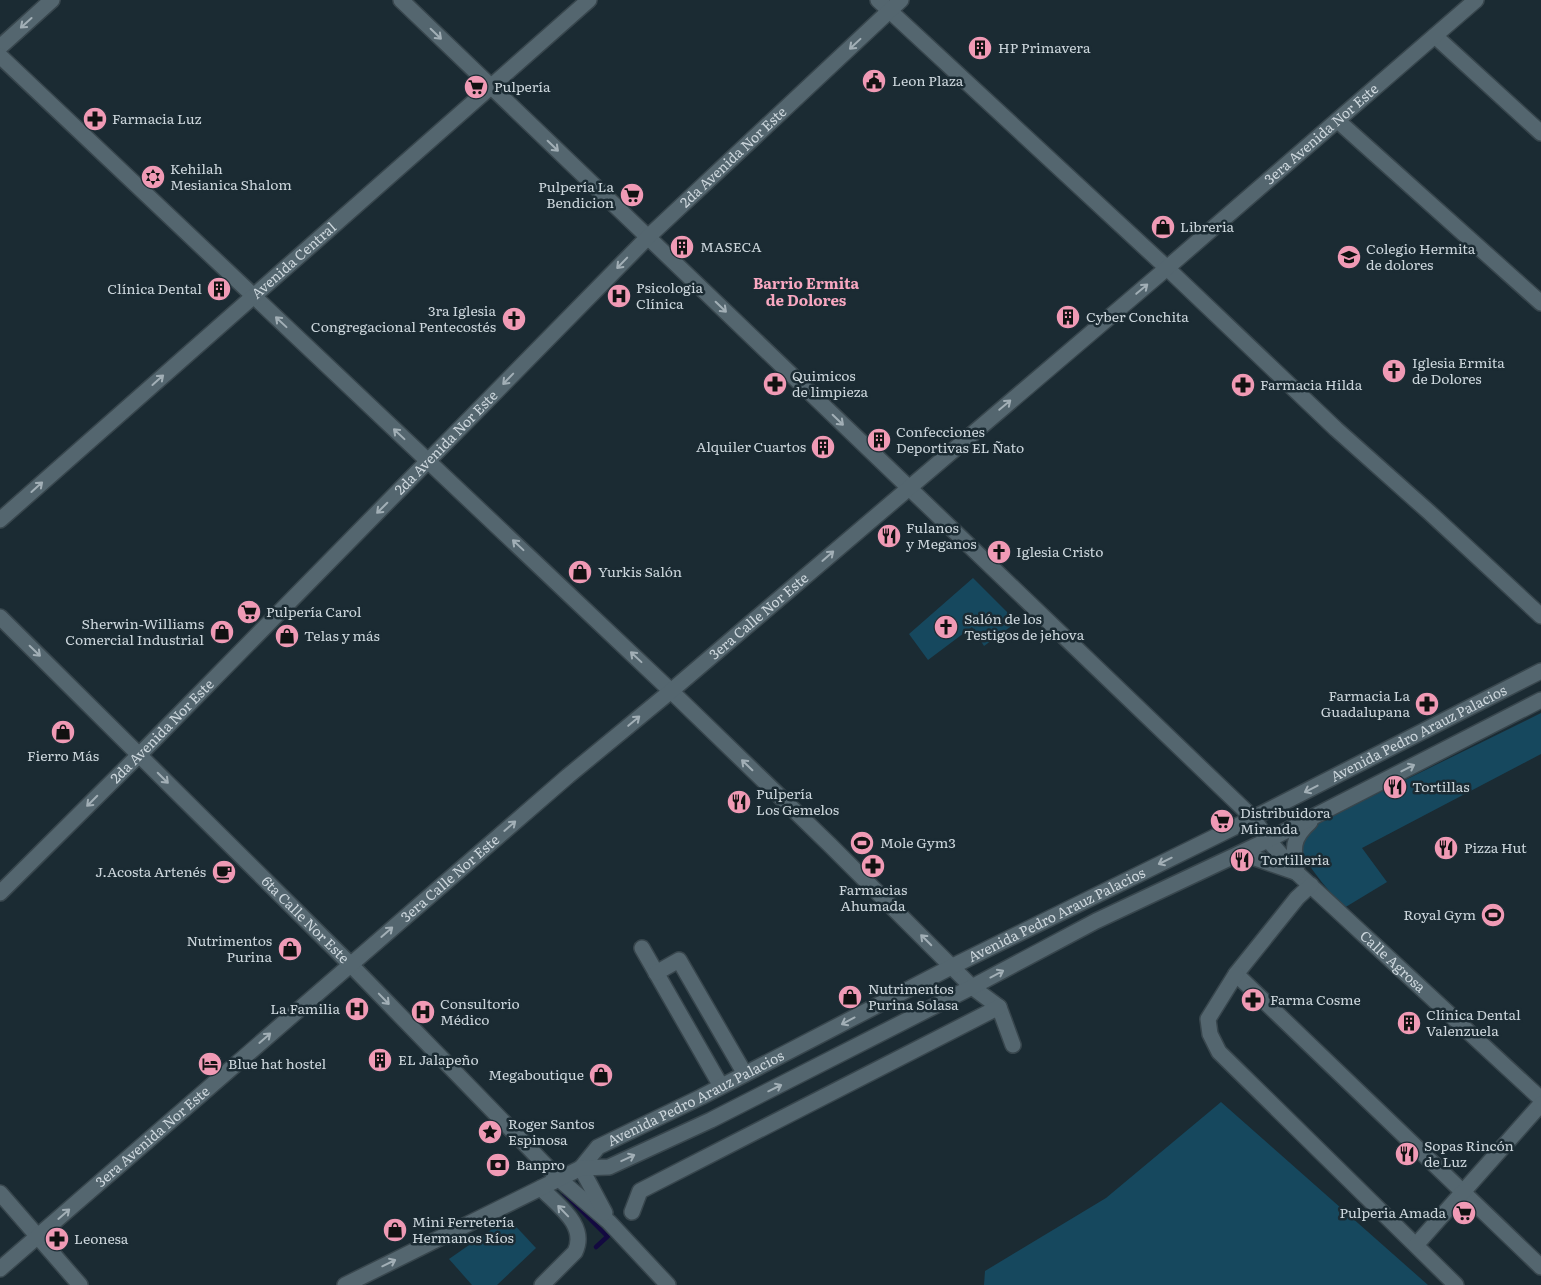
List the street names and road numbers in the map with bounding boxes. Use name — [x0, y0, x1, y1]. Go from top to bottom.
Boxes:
street label: 3era Avenida Nor Este — [1259, 78, 1382, 188]
street label: 2da Avenida Nor Este — [675, 101, 790, 211]
street label: Avenida Central — [246, 217, 340, 303]
street label: 2da Avenida Nor Este — [389, 385, 501, 499]
street label: 3era Calle Nor Este — [704, 567, 812, 663]
street label: 2da Avenida Nor Este — [105, 674, 218, 787]
street label: Avenida Pedro Arauz Palacios — [1327, 679, 1510, 786]
street label: 3era Calle Nor Este — [396, 829, 503, 926]
street label: Avenida Pedro Arauz Palacios — [964, 862, 1148, 966]
street label: 6ta Calle Nor Este — [258, 871, 354, 967]
street label: Calle Agrosa — [1356, 925, 1431, 997]
street label: Avenida Pedro Arauz Palacios — [603, 1045, 787, 1150]
street label: 3era Avenida Nor Este — [90, 1081, 213, 1191]

